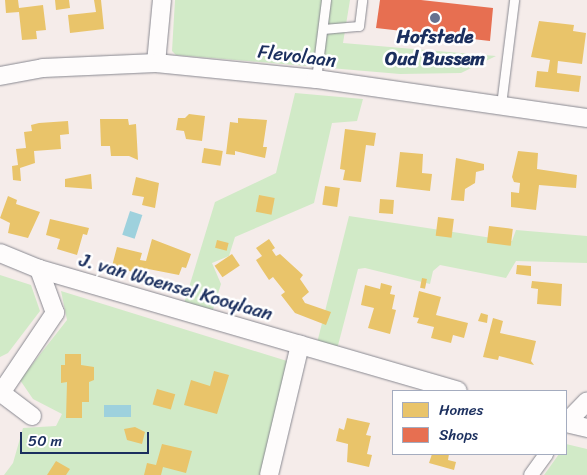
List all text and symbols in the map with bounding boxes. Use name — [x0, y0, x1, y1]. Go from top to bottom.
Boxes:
marker: Hofstede Oud Bussem — [429, 12, 441, 24]
place label: Hofstede Oud Bussem — [384, 26, 486, 70]
street label: Flevolaan — [257, 40, 337, 72]
street label: J. van Woensel Kooylaan — [76, 248, 276, 326]
legend — [392, 390, 567, 455]
text: Homes — [439, 397, 483, 423]
scale bar — [22, 422, 151, 454]
text: Shops — [439, 422, 478, 448]
text: 50 m — [28, 428, 62, 454]

